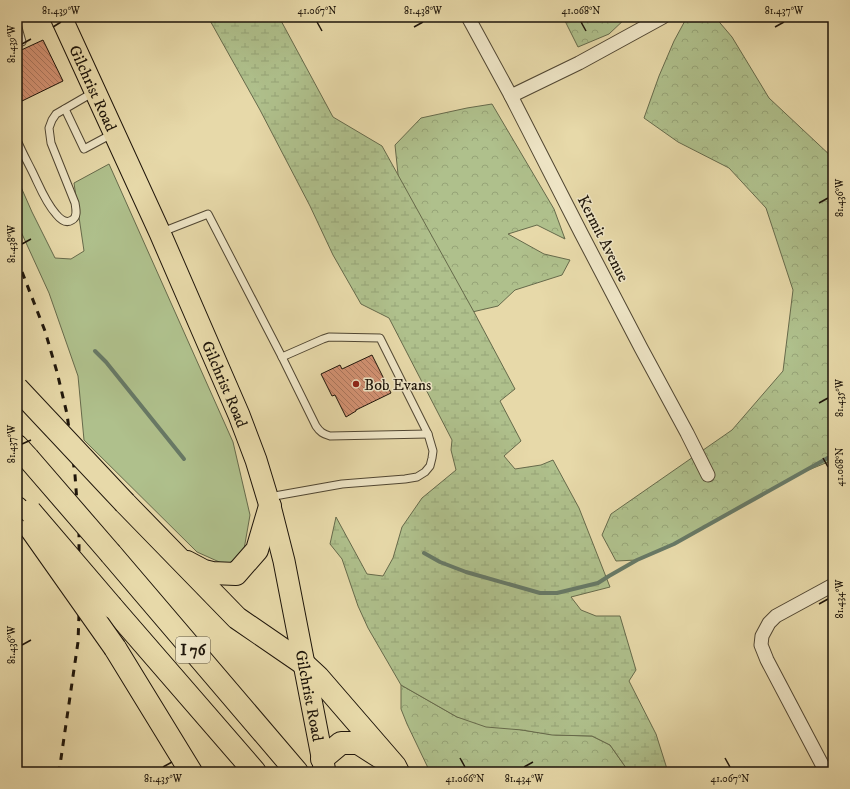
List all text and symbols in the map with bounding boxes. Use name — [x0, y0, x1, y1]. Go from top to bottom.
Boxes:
text: 81.439°W — [42, 5, 81, 17]
text: 41.067°N — [297, 5, 337, 17]
text: 81.438°W — [404, 5, 443, 17]
text: 41.068°N — [562, 5, 600, 17]
text: 81.437°W — [765, 5, 804, 17]
text: 81.439°W — [6, 24, 18, 63]
street label: Gilchrist Road — [64, 42, 121, 135]
text: 81.436°W — [834, 178, 846, 217]
street label: Kermit Avenue — [573, 192, 634, 285]
text: 81.438°W — [6, 224, 18, 263]
street label: Gilchrist Road — [197, 338, 252, 430]
place label: Bob Evans — [364, 375, 431, 395]
text: 81.435°W — [834, 378, 846, 417]
marker: Bob Evans — [351, 379, 361, 389]
text: 81.437°W — [6, 424, 18, 463]
text: 41.068°N — [834, 448, 846, 486]
text: 81.434°W — [834, 579, 846, 618]
text: 81.436°W — [6, 625, 18, 664]
road number: I 76 — [176, 637, 210, 663]
street label: Gilchrist Road — [291, 648, 328, 743]
text: 81.435°W — [144, 773, 183, 785]
text: 41.066°N — [446, 773, 485, 785]
text: 81.434°W — [505, 773, 544, 785]
text: 41.067°N — [710, 773, 750, 785]

